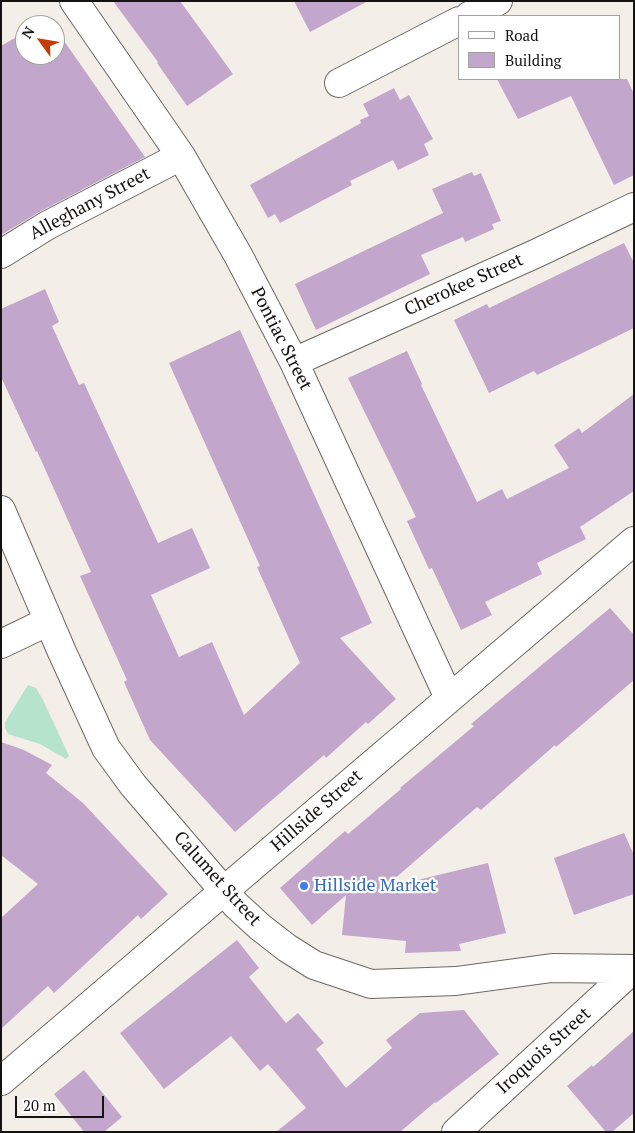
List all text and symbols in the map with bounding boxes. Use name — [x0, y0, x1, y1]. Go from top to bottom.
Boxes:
north arrow — [15, 15, 65, 65]
legend — [458, 15, 620, 80]
text: N — [17, 23, 39, 42]
text: Road — [505, 25, 538, 45]
text: Building — [505, 50, 562, 70]
street label: Alleghany Street — [26, 163, 154, 245]
street label: Cherokee Street — [401, 249, 527, 321]
street label: Pontiac Street — [246, 284, 316, 394]
street label: Hillside Street — [267, 765, 367, 857]
street label: Calumet Street — [169, 827, 265, 931]
place label: Hillside Market — [314, 875, 436, 897]
marker: Hillside Market — [298, 880, 310, 892]
street label: Iroquois Street — [493, 1003, 595, 1099]
scale bar — [18, 1086, 106, 1118]
text: 20 m — [23, 1095, 56, 1115]

